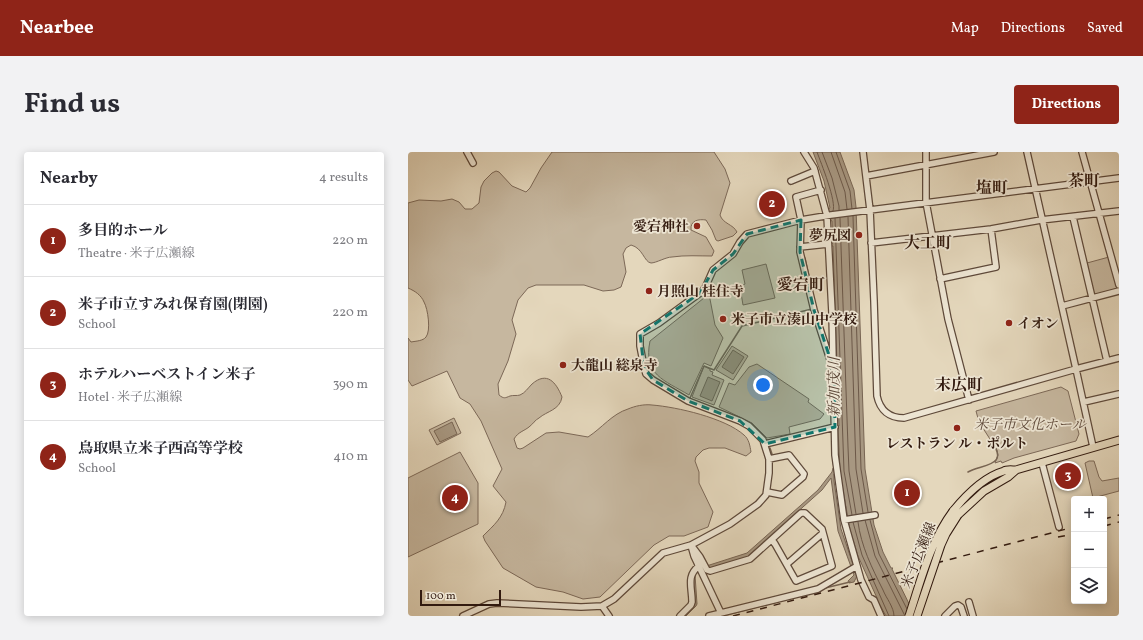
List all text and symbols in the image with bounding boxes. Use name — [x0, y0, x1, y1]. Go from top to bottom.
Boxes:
text: Nearbee — [20, 15, 94, 41]
text: Map — [951, 19, 979, 38]
text: Directions — [1001, 19, 1065, 38]
text: Saved — [1087, 19, 1123, 38]
text: Find us — [24, 85, 120, 124]
button: Directions — [1014, 85, 1119, 124]
text: Nearby — [40, 167, 98, 190]
text: 4 results — [319, 169, 368, 187]
district label: 茶町 — [1068, 171, 1100, 193]
district label: 塩町 — [976, 178, 1008, 200]
pin: 2 — [759, 189, 785, 219]
place label: 愛宕神社 — [633, 218, 689, 237]
text: 多目的ホール — [78, 221, 168, 242]
marker: 愛宕神社 — [692, 221, 702, 231]
place label: 夢尻図 — [809, 227, 851, 246]
marker: 夢尻図 — [854, 230, 864, 240]
text: 1 — [50, 232, 56, 250]
text: 220 m — [332, 232, 368, 250]
district label: 大工町 — [904, 233, 952, 255]
text: Theatre · 米子広瀬線 — [78, 245, 194, 263]
district label: 愛宕町 — [777, 275, 825, 297]
place label: 月照山 桂住寺 — [657, 283, 744, 302]
marker: 月照山 桂住寺 — [644, 286, 654, 296]
text: 米子市立すみれ保育園(閉園) — [78, 295, 268, 316]
text: 2 — [50, 304, 56, 322]
text: 220 m — [332, 304, 368, 322]
place label: 米子市立湊山中学校 — [731, 311, 857, 330]
marker: 米子市立湊山中学校 — [718, 314, 728, 324]
place label: イオン — [1017, 315, 1059, 334]
text: School — [78, 316, 116, 334]
marker: イオン — [1004, 318, 1014, 328]
water label: 新加茂川 — [825, 355, 846, 417]
place label: 大龍山 総泉寺 — [571, 357, 658, 376]
marker: 大龍山 総泉寺 — [558, 360, 568, 370]
text: ホテルハーベストイン米子 — [78, 365, 255, 386]
your location — [753, 375, 773, 395]
district label: 末広町 — [935, 375, 983, 397]
text: 3 — [50, 376, 56, 394]
text: 390 m — [333, 376, 368, 394]
text: Hotel · 米子広瀬線 — [78, 389, 182, 407]
park label: 米子市文化ホール — [974, 416, 1088, 435]
marker: レストラン ル・ポルト — [952, 423, 962, 433]
place label: レストラン ル・ポルト — [886, 435, 1028, 454]
text: 鳥取県立米子西高等学校 — [78, 439, 243, 460]
text: 4 — [49, 448, 57, 466]
text: 410 m — [333, 448, 368, 466]
text: School — [78, 460, 116, 478]
pin: 3 — [1055, 461, 1081, 491]
pin: 1 — [894, 478, 920, 508]
pin: 4 — [442, 483, 468, 513]
map controls — [1071, 496, 1107, 604]
button: + — [1071, 496, 1107, 532]
street label: 米子広瀬線 — [897, 520, 941, 592]
button: − — [1071, 532, 1107, 568]
button: layers — [1071, 568, 1107, 604]
scale bar — [420, 588, 501, 607]
text: 100 m — [426, 589, 456, 604]

